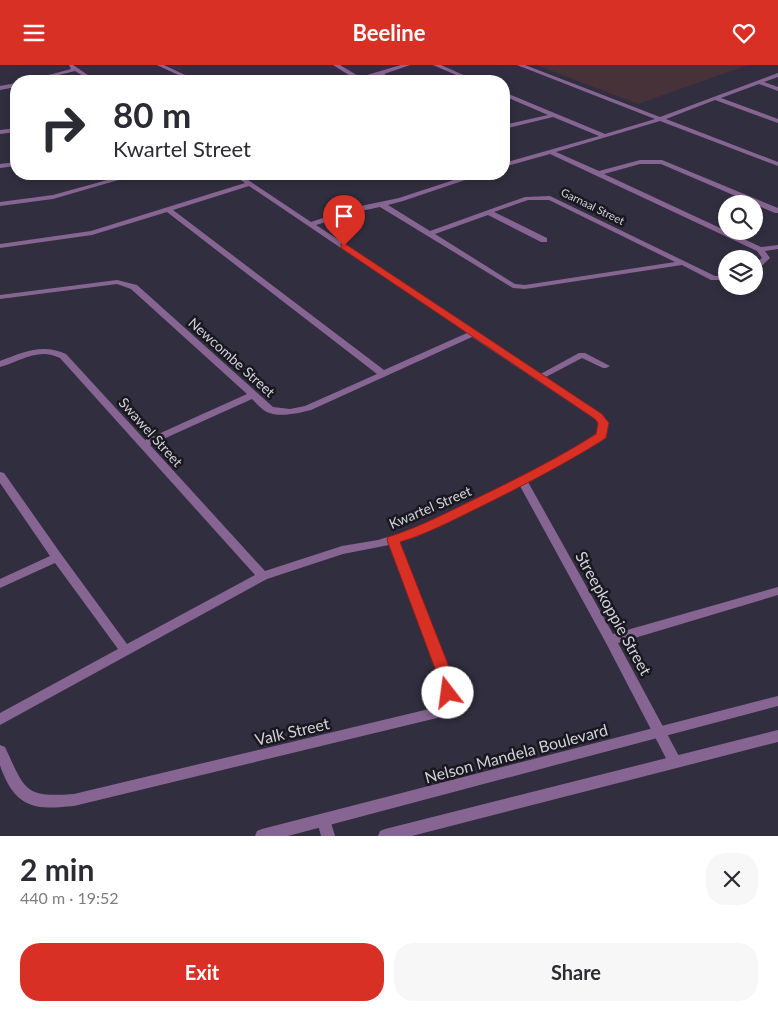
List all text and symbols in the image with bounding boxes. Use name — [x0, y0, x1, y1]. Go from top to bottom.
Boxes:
icon: menu — [20, 19, 48, 47]
text: Beeline — [352, 19, 426, 46]
icon: heart — [730, 19, 758, 47]
text: 80 m — [113, 93, 191, 135]
icon: right — [30, 95, 95, 160]
text: Kwartel Street — [113, 135, 251, 162]
street label: Garnaal Street — [559, 185, 627, 227]
pin — [323, 195, 365, 246]
map controls — [718, 195, 763, 295]
button: search — [718, 195, 763, 240]
icon: arrive — [330, 202, 358, 230]
button: layers — [718, 250, 763, 295]
street label: Newcombe Street — [185, 314, 279, 400]
street label: Swawel Street — [115, 394, 187, 470]
street label: Kwartel Street — [386, 482, 474, 532]
street label: Streepkoppie Street — [572, 548, 656, 678]
position arrow — [421, 666, 473, 718]
street label: Valk Street — [253, 713, 331, 749]
street label: Nelson Mandela Boulevard — [422, 719, 610, 787]
text: 2 min — [20, 851, 94, 887]
button: close — [706, 853, 758, 905]
text: 440 m · 19:52 — [20, 888, 119, 907]
button: Exit — [20, 943, 384, 1001]
button: Share — [394, 943, 758, 1001]

